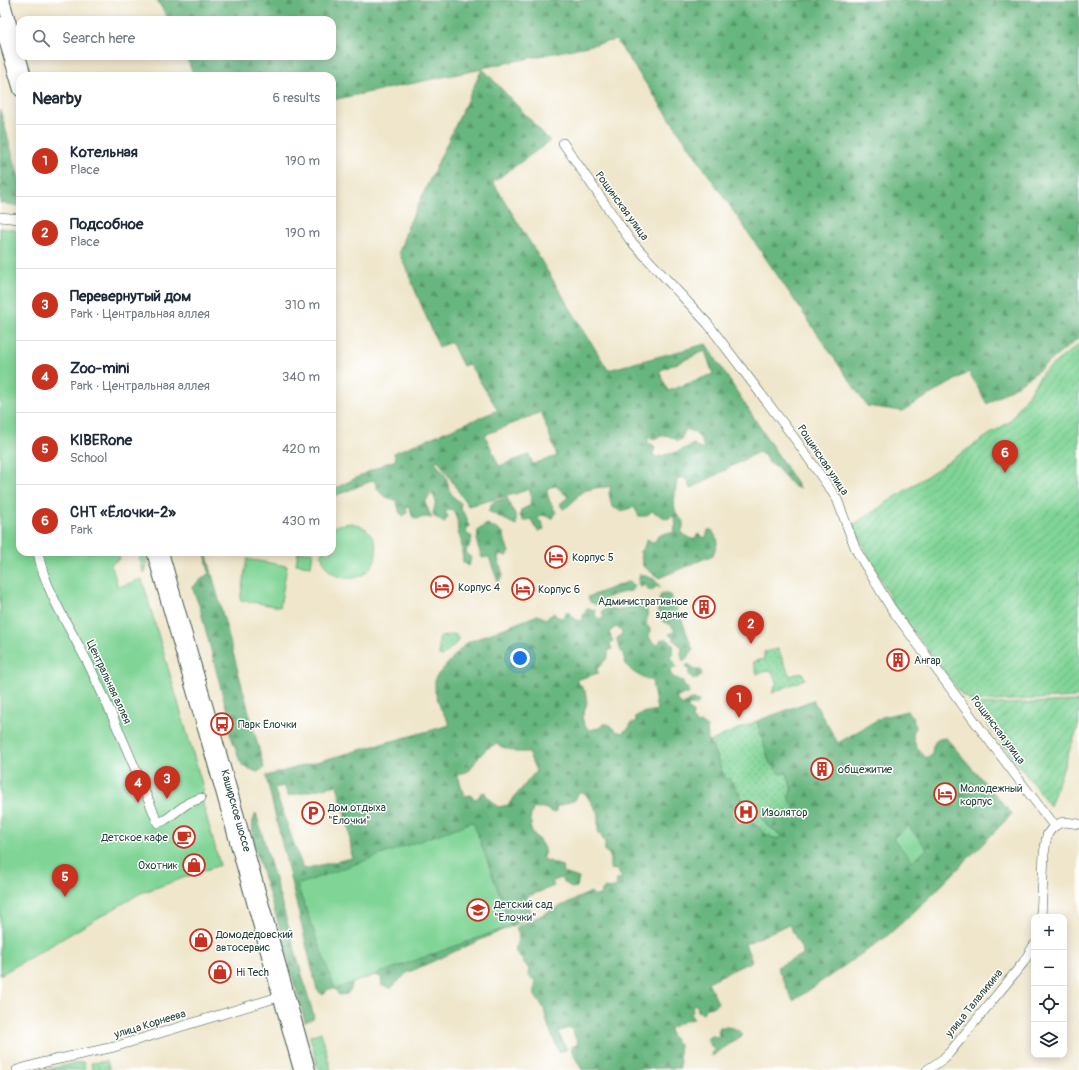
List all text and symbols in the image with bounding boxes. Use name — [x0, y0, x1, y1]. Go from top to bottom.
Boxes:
search box — [16, 16, 336, 60]
icon: search — [30, 27, 52, 49]
text: Search here — [62, 29, 135, 48]
text: Nearby — [32, 88, 81, 109]
text: 6 results — [273, 90, 320, 106]
text: Котельная — [70, 143, 138, 162]
text: 1 — [42, 153, 48, 169]
text: 190 m — [285, 153, 320, 169]
text: Place — [70, 162, 99, 178]
street label: Рощинская улица — [593, 169, 651, 243]
text: Подсобное — [70, 215, 143, 234]
text: 2 — [41, 225, 49, 241]
text: 190 m — [285, 225, 320, 241]
text: Place — [70, 234, 99, 250]
text: Перевернутый дом — [70, 287, 191, 306]
text: 3 — [41, 297, 49, 313]
text: 310 m — [284, 297, 320, 313]
text: Park · Центральная аллея — [70, 306, 210, 322]
text: Zoo-mini — [70, 359, 129, 378]
text: 4 — [41, 369, 49, 385]
text: 340 m — [282, 369, 320, 385]
text: Park · Центральная аллея — [70, 378, 210, 394]
street label: Рощинская улица — [795, 422, 851, 498]
text: KIBERone — [70, 431, 132, 450]
pin: 6 — [992, 440, 1018, 473]
text: 5 — [41, 441, 49, 457]
text: 420 m — [282, 441, 320, 457]
text: School — [70, 450, 107, 466]
text: СНТ «Ёлочки-2» — [70, 503, 176, 522]
text: 6 — [41, 513, 49, 529]
text: 430 m — [282, 513, 320, 529]
text: Park — [70, 522, 93, 538]
hotel icon: Корпус 5 — [543, 544, 569, 570]
place label: Корпус 5 — [572, 551, 614, 564]
hotel icon: Корпус 4 — [429, 574, 455, 600]
hotel icon: Корпус 6 — [510, 576, 536, 602]
place label: Корпус 4 — [458, 581, 501, 594]
place label: Корпус 6 — [538, 583, 580, 596]
building icon: Административное здание — [691, 594, 717, 620]
place label: Административное здание — [598, 595, 689, 621]
pin: 2 — [738, 611, 764, 644]
street label: Центральная аллея — [84, 638, 134, 726]
building icon: Ангар — [885, 647, 911, 673]
your location — [510, 648, 530, 668]
place label: Ангар — [914, 654, 941, 667]
pin: 1 — [726, 685, 752, 718]
street label: Рощинская улица — [968, 693, 1028, 767]
bus stop icon: Парк Ёлочки — [209, 711, 235, 737]
place label: Парк Ёлочки — [238, 718, 297, 731]
building icon: общежитие — [809, 756, 835, 782]
place label: общежитие — [838, 763, 893, 776]
pin: 3 — [154, 766, 180, 799]
street label: Каширское шоссе — [219, 768, 254, 854]
pin: 4 — [125, 770, 151, 803]
hotel icon: Молодежный корпус — [932, 781, 958, 807]
place label: Молодежный корпус — [960, 782, 1022, 808]
hospital icon: Изолятор — [733, 799, 759, 825]
parking icon: Дом отдыха "Ёлочки" — [300, 800, 326, 826]
place label: Дом отдыха "Ёлочки" — [327, 801, 386, 827]
place label: Изолятор — [762, 806, 807, 819]
cafe icon: Детское кафе — [171, 824, 197, 850]
place label: Детское кафе — [101, 831, 169, 844]
shop icon: Охотник — [181, 852, 207, 878]
place label: Охотник — [138, 859, 178, 872]
pin: 5 — [52, 864, 78, 897]
school or university icon: Детский сад "Елочки" — [465, 897, 491, 923]
place label: Детский сад "Елочки" — [493, 898, 553, 924]
map controls — [1031, 914, 1067, 1058]
button: + — [1031, 914, 1067, 950]
shop icon: Домодедовский автосервис — [188, 927, 214, 953]
place label: Домодедовский автосервис — [215, 928, 293, 954]
button: − — [1031, 950, 1067, 986]
shop icon: Hi Tech — [207, 959, 233, 985]
place label: Hi Tech — [236, 966, 269, 979]
street label: улица Талалихина — [942, 966, 1005, 1040]
button: locate — [1031, 986, 1067, 1022]
street label: улица Корнеева — [112, 1007, 187, 1041]
button: layers — [1031, 1022, 1067, 1058]

